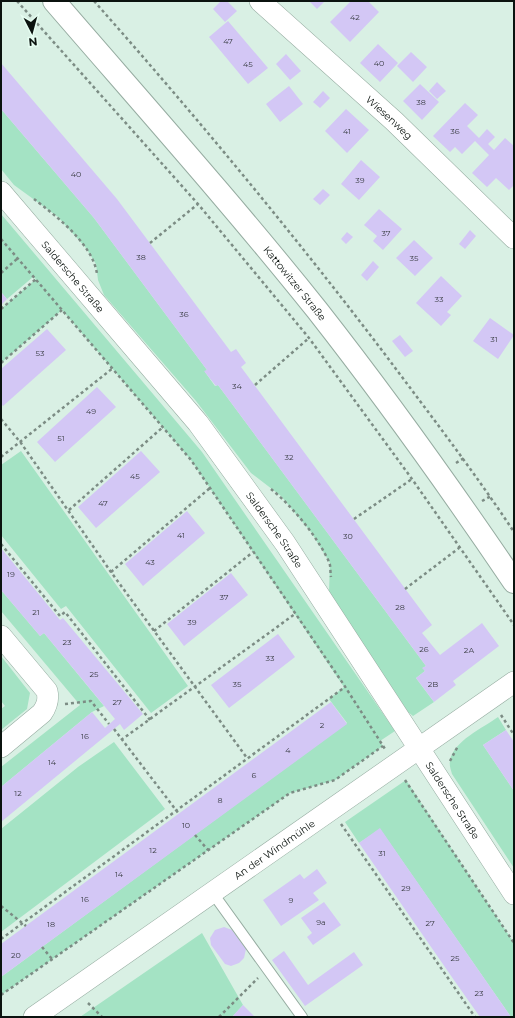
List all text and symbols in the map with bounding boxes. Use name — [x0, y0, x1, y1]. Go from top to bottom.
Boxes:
north arrow — [12, 12, 52, 52]
house number: 42 — [350, 12, 360, 22]
text: N — [28, 35, 38, 49]
house number: 47 — [223, 36, 233, 46]
house number: 40 — [374, 58, 384, 68]
house number: 45 — [243, 59, 253, 69]
street label: Wiesenweg — [363, 93, 415, 142]
house number: 38 — [416, 97, 426, 107]
house number: 41 — [343, 126, 351, 136]
house number: 36 — [450, 126, 460, 136]
house number: 40 — [71, 169, 81, 179]
house number: 39 — [355, 175, 365, 185]
house number: 37 — [381, 228, 391, 238]
street label: Saldersche Straße — [39, 238, 107, 315]
street label: Kattowitzer Straße — [260, 243, 329, 323]
house number: 38 — [136, 252, 146, 262]
house number: 35 — [410, 253, 419, 263]
house number: 33 — [435, 294, 444, 304]
house number: 36 — [179, 309, 189, 319]
house number: 31 — [490, 334, 498, 344]
house number: 53 — [36, 348, 45, 358]
house number: 34 — [232, 381, 243, 391]
house number: 49 — [86, 406, 96, 416]
house number: 51 — [57, 433, 65, 443]
house number: 32 — [284, 452, 294, 462]
house number: 45 — [130, 471, 140, 481]
street label: Saldersche Straße — [243, 489, 305, 570]
house number: 47 — [98, 498, 108, 508]
house number: 41 — [177, 530, 185, 540]
house number: 30 — [343, 531, 353, 541]
house number: 43 — [145, 557, 155, 567]
house number: 19 — [7, 569, 15, 579]
house number: 37 — [219, 592, 229, 602]
house number: 28 — [395, 602, 405, 612]
house number: 21 — [32, 607, 40, 617]
house number: 39 — [187, 617, 197, 627]
house number: 23 — [62, 637, 72, 647]
house number: 26 — [419, 644, 429, 654]
house number: 2A — [464, 645, 474, 655]
house number: 33 — [266, 653, 275, 663]
house number: 25 — [89, 669, 99, 679]
house number: 35 — [233, 679, 242, 689]
house number: 2B — [428, 679, 438, 689]
house number: 27 — [112, 697, 122, 707]
house number: 2 — [320, 720, 325, 730]
house number: 16 — [81, 731, 89, 741]
house number: 4 — [285, 745, 291, 755]
house number: 14 — [48, 757, 57, 767]
street label: Saldersche Straße — [422, 759, 482, 842]
house number: 6 — [252, 770, 257, 780]
house number: 12 — [14, 788, 22, 798]
house number: 8 — [217, 795, 223, 805]
street label: An der Windmühle — [231, 817, 318, 883]
house number: 10 — [182, 820, 190, 830]
house number: 12 — [149, 845, 157, 855]
house number: 31 — [378, 848, 386, 858]
house number: 14 — [115, 869, 124, 879]
house number: 29 — [401, 883, 411, 893]
house number: 16 — [81, 894, 89, 904]
house number: 9 — [289, 895, 294, 905]
house number: 9a — [316, 917, 326, 927]
house number: 27 — [425, 918, 435, 928]
house number: 18 — [47, 919, 55, 929]
house number: 20 — [11, 950, 21, 960]
house number: 25 — [450, 953, 460, 963]
house number: 23 — [474, 988, 484, 998]

